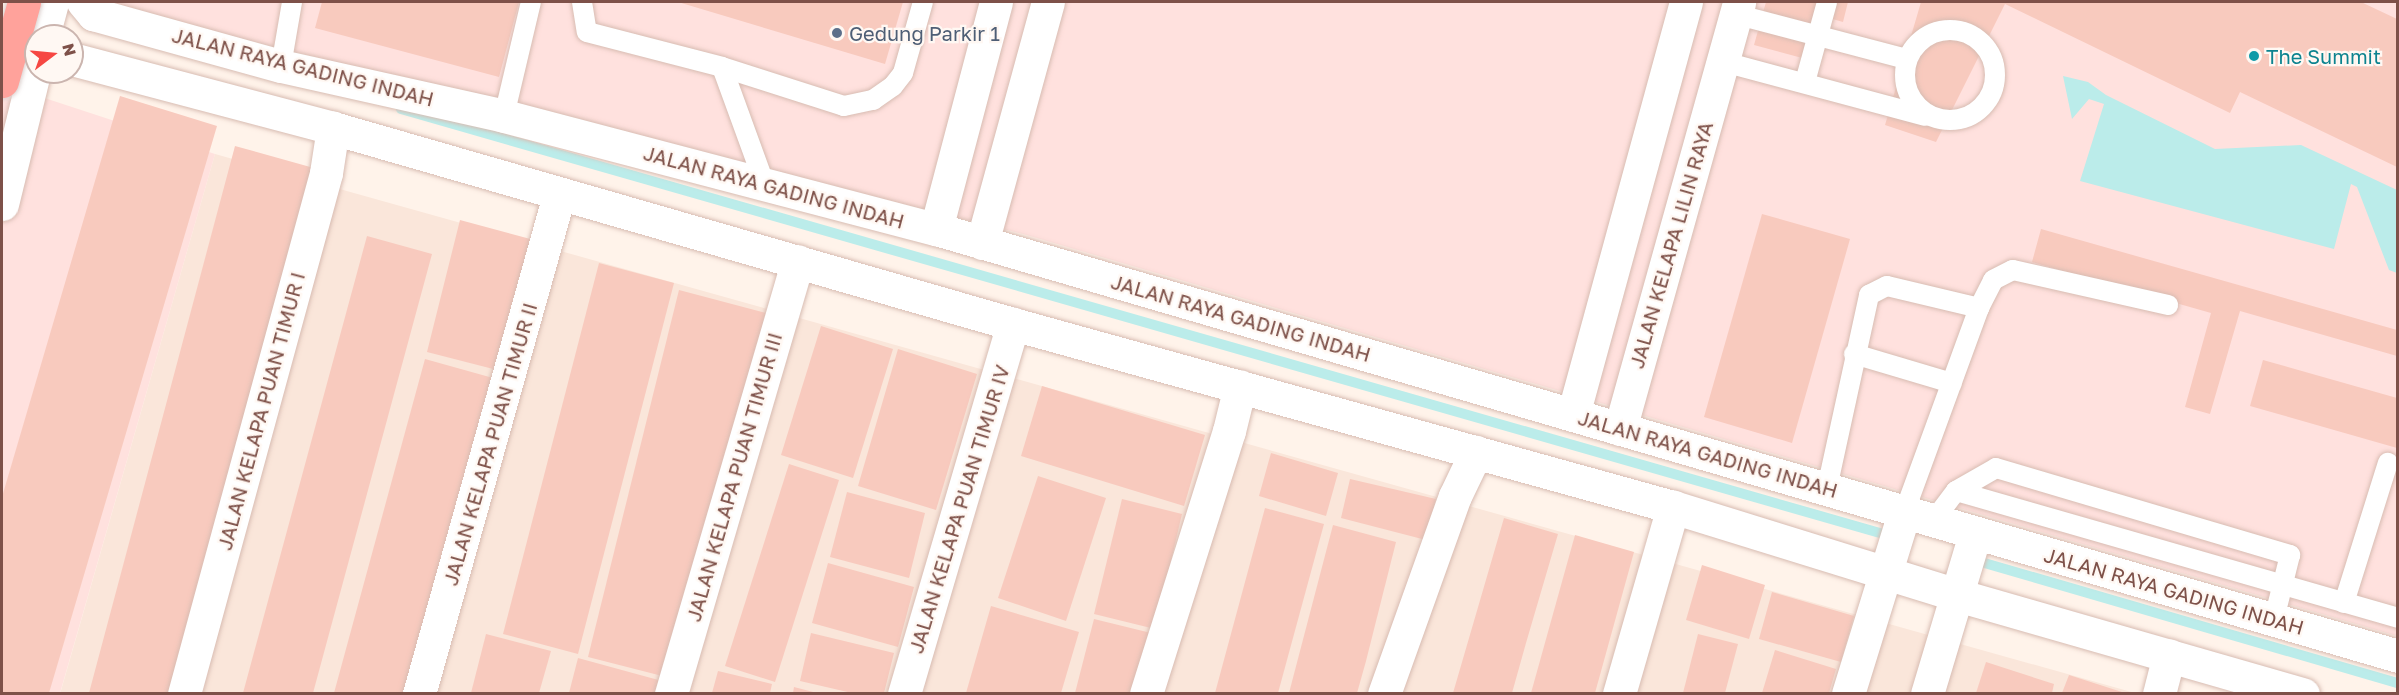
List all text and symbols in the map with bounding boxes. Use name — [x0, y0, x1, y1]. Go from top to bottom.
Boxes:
place label: Gedung Parkir 1 — [849, 21, 1000, 45]
street label: JALAN RAYA GADING INDAH — [170, 23, 436, 111]
north arrow — [24, 24, 84, 84]
marker: Gedung Parkir 1 — [830, 26, 844, 40]
text: N — [58, 41, 81, 58]
place label: The Summit — [2266, 44, 2381, 68]
marker: The Summit — [2247, 49, 2261, 63]
street label: JALAN KELAPA LILIN RAYA — [1624, 119, 1718, 371]
street label: JALAN RAYA GADING INDAH — [641, 141, 907, 233]
street label: JALAN KELAPA PUAN TIMUR I — [212, 269, 310, 553]
street label: JALAN RAYA GADING INDAH — [1108, 269, 1374, 367]
street label: JALAN KELAPA PUAN TIMUR II — [438, 300, 542, 588]
street label: JALAN KELAPA PUAN TIMUR III — [681, 330, 787, 624]
street label: JALAN KELAPA PUAN TIMUR IV — [904, 362, 1014, 656]
street label: JALAN RAYA GADING INDAH — [1575, 405, 1841, 503]
street label: JALAN RAYA GADING INDAH — [2041, 542, 2307, 640]

